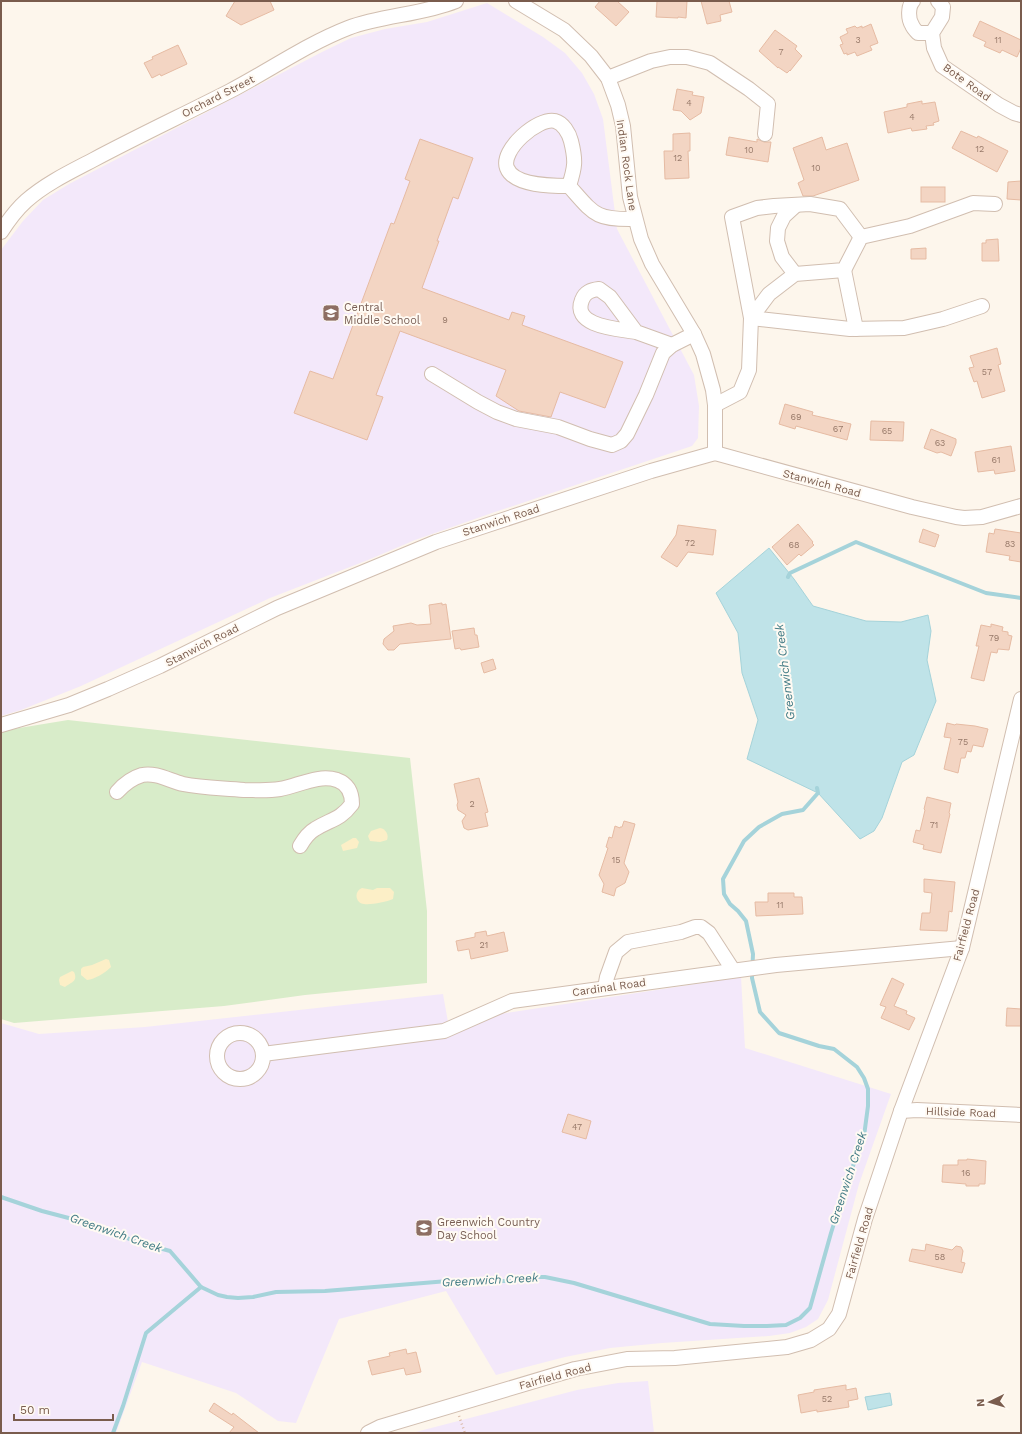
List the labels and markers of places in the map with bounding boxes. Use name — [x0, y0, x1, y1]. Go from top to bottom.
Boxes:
place label: Central Middle School — [344, 301, 421, 327]
school or university icon: Central Middle School — [321, 303, 341, 323]
place label: Greenwich Country Day School — [437, 1216, 540, 1242]
school or university icon: Greenwich Country Day School — [414, 1218, 434, 1238]

